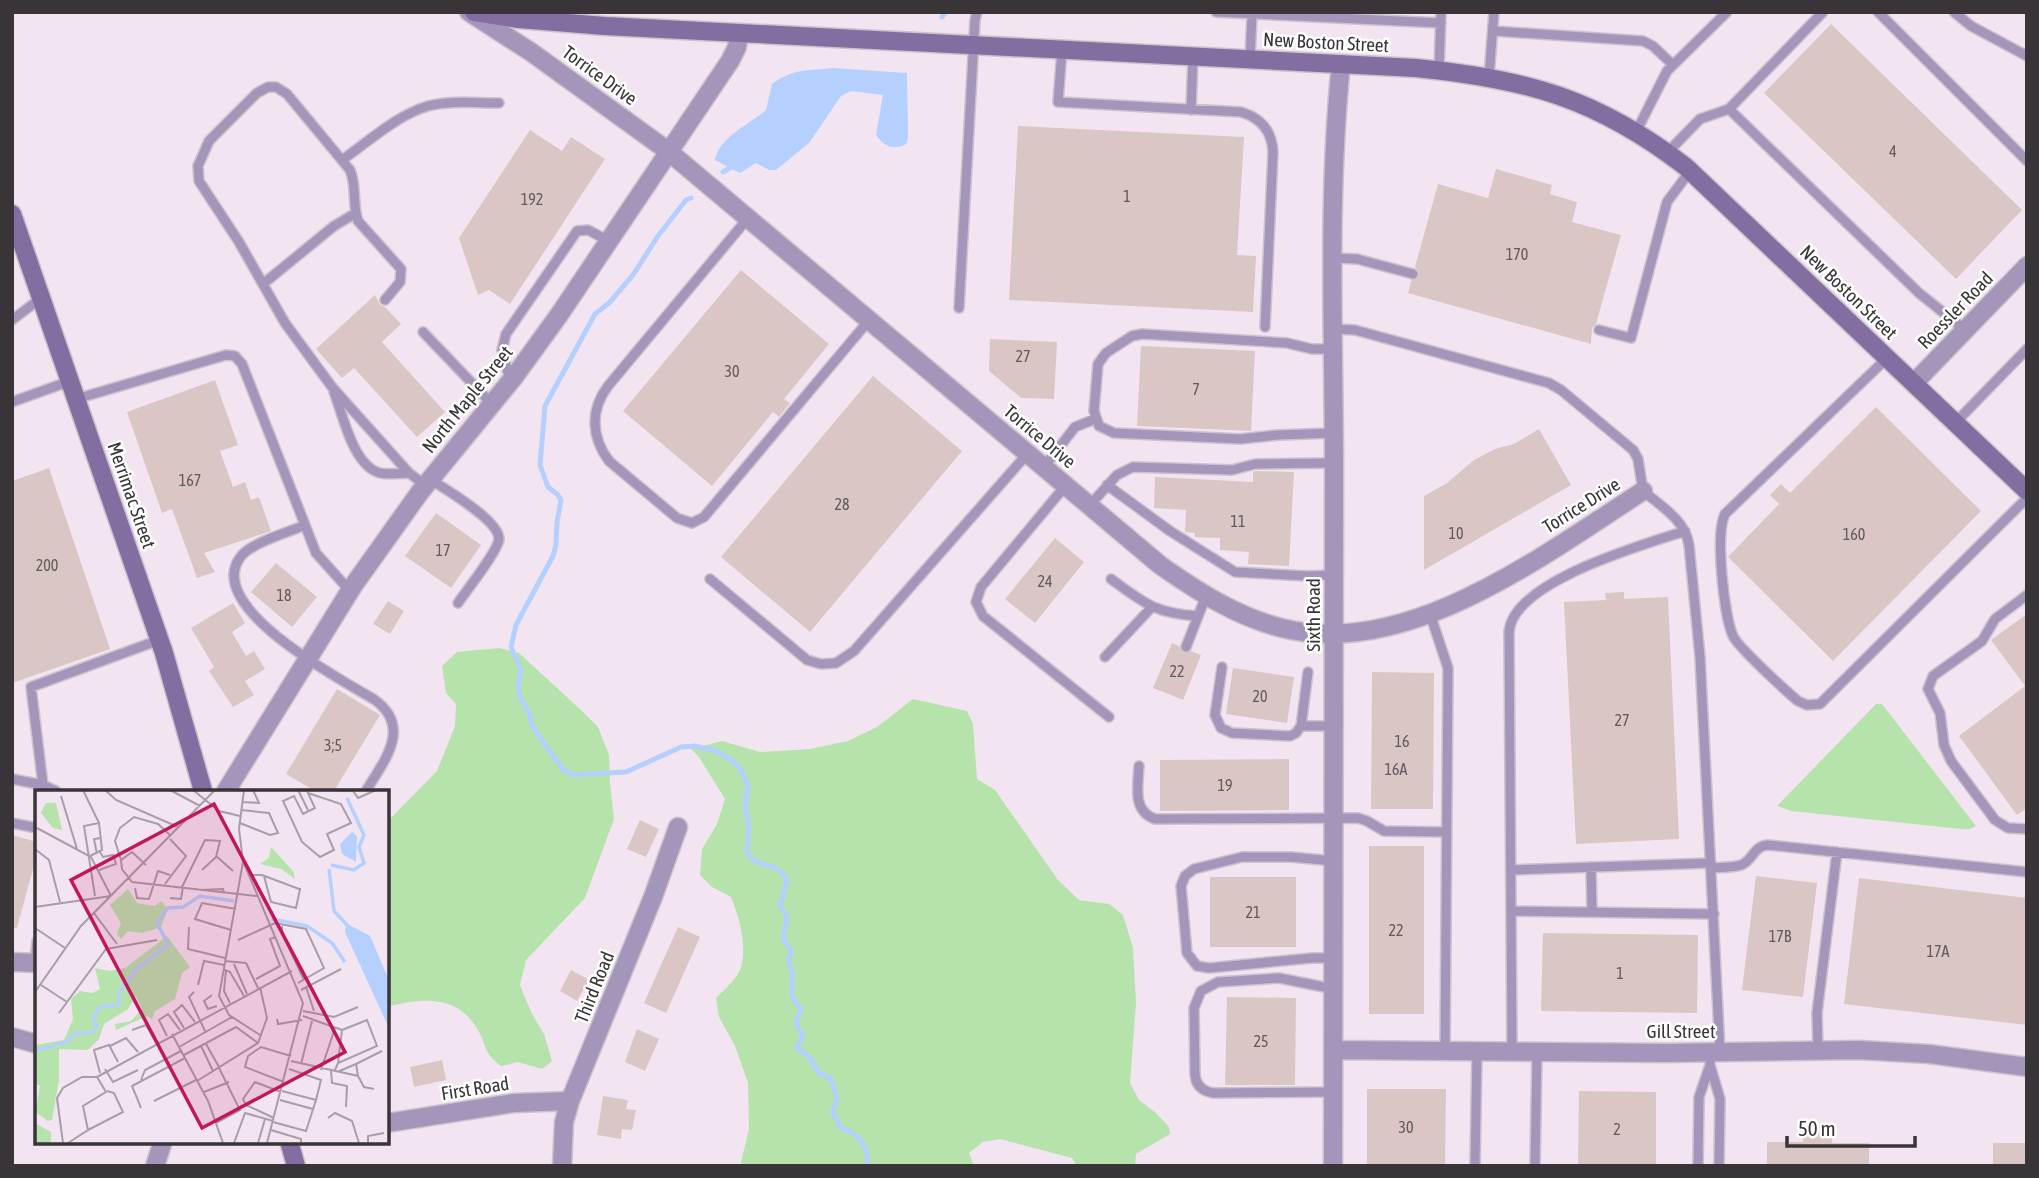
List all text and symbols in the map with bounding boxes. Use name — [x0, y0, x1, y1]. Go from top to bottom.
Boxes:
street label: New Boston Street — [1263, 28, 1389, 56]
street label: Torrice Drive — [558, 41, 642, 109]
house number: 4 — [1889, 142, 1897, 160]
house number: 1 — [1123, 187, 1131, 205]
house number: 192 — [521, 190, 543, 208]
street label: New Boston Street — [1796, 240, 1902, 344]
house number: 170 — [1506, 245, 1528, 263]
street label: Roessler Road — [1913, 267, 1997, 353]
street label: North Maple Street — [417, 341, 517, 457]
house number: 27 — [1015, 347, 1031, 365]
house number: 30 — [724, 362, 740, 380]
house number: 7 — [1192, 380, 1200, 398]
street label: Torrice Drive — [1000, 400, 1080, 472]
street label: Merrimac Street — [104, 439, 160, 551]
house number: 167 — [179, 471, 201, 489]
street label: Torrice Drive — [1538, 473, 1624, 537]
house number: 28 — [834, 495, 850, 513]
house number: 11 — [1230, 512, 1246, 530]
house number: 10 — [1448, 524, 1464, 542]
house number: 160 — [1843, 525, 1865, 543]
house number: 17 — [435, 541, 451, 559]
house number: 200 — [36, 556, 58, 574]
house number: 24 — [1037, 572, 1053, 590]
street label: Sixth Road — [1302, 578, 1324, 652]
house number: 18 — [276, 586, 292, 604]
house number: 22 — [1169, 662, 1185, 680]
house number: 20 — [1252, 687, 1268, 705]
house number: 27 — [1614, 711, 1630, 729]
house number: 16 — [1394, 732, 1410, 750]
house number: 3;5 — [324, 736, 342, 754]
house number: 16A — [1385, 760, 1408, 778]
house number: 19 — [1217, 776, 1233, 794]
inset map — [35, 790, 388, 1143]
house number: 21 — [1245, 903, 1261, 921]
house number: 22 — [1388, 921, 1404, 939]
house number: 17B — [1769, 927, 1792, 945]
house number: 17A — [1927, 942, 1950, 960]
street label: Third Road — [570, 948, 618, 1026]
house number: 1 — [1616, 964, 1624, 982]
street label: Gill Street — [1647, 1020, 1715, 1042]
house number: 25 — [1253, 1032, 1269, 1050]
street label: First Road — [439, 1072, 511, 1104]
scale bar — [1787, 1104, 1915, 1148]
text: 50 m — [1798, 1116, 1836, 1140]
house number: 30 — [1398, 1118, 1414, 1136]
house number: 2 — [1613, 1120, 1621, 1138]

